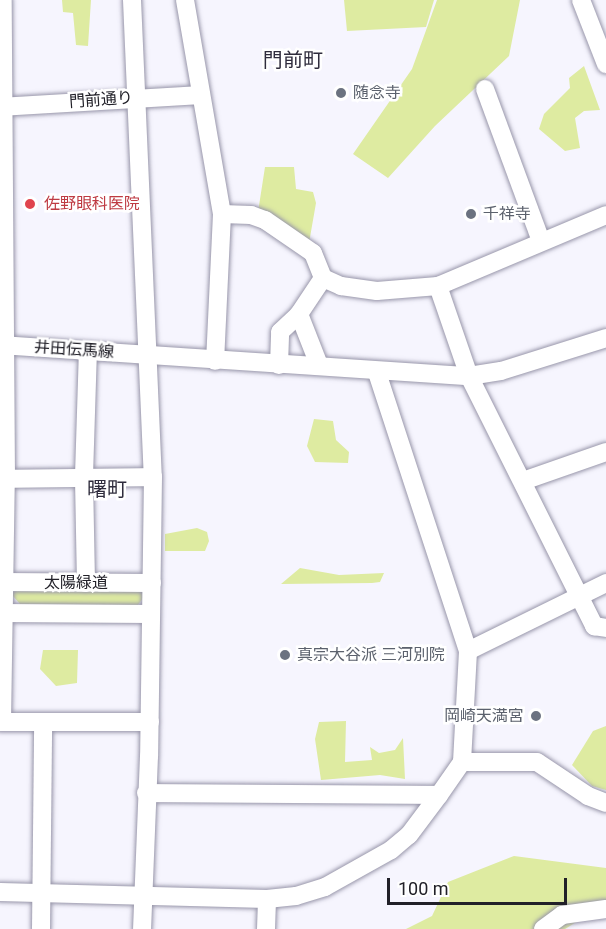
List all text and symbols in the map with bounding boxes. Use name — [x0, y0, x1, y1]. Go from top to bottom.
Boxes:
district label: 門前町 — [263, 48, 323, 72]
place label: 随念寺 — [353, 83, 401, 103]
marker: 随念寺 — [334, 86, 348, 100]
street label: 門前通り — [68, 88, 134, 112]
place label: 佐野眼科医院 — [44, 194, 140, 214]
marker: 佐野眼科医院 — [21, 195, 39, 213]
place label: 千祥寺 — [483, 204, 531, 224]
marker: 千祥寺 — [464, 207, 478, 221]
street label: 井田伝馬線 — [33, 338, 115, 362]
district label: 曙町 — [87, 477, 127, 501]
street label: 太陽緑道 — [44, 573, 108, 593]
place label: 真宗大谷派 三河別院 — [297, 645, 445, 665]
marker: 真宗大谷派 三河別院 — [278, 648, 292, 662]
place label: 岡崎天満宮 — [444, 706, 524, 726]
marker: 岡崎天満宮 — [529, 709, 543, 723]
scale bar — [390, 866, 570, 904]
text: 100 m — [398, 878, 449, 899]

